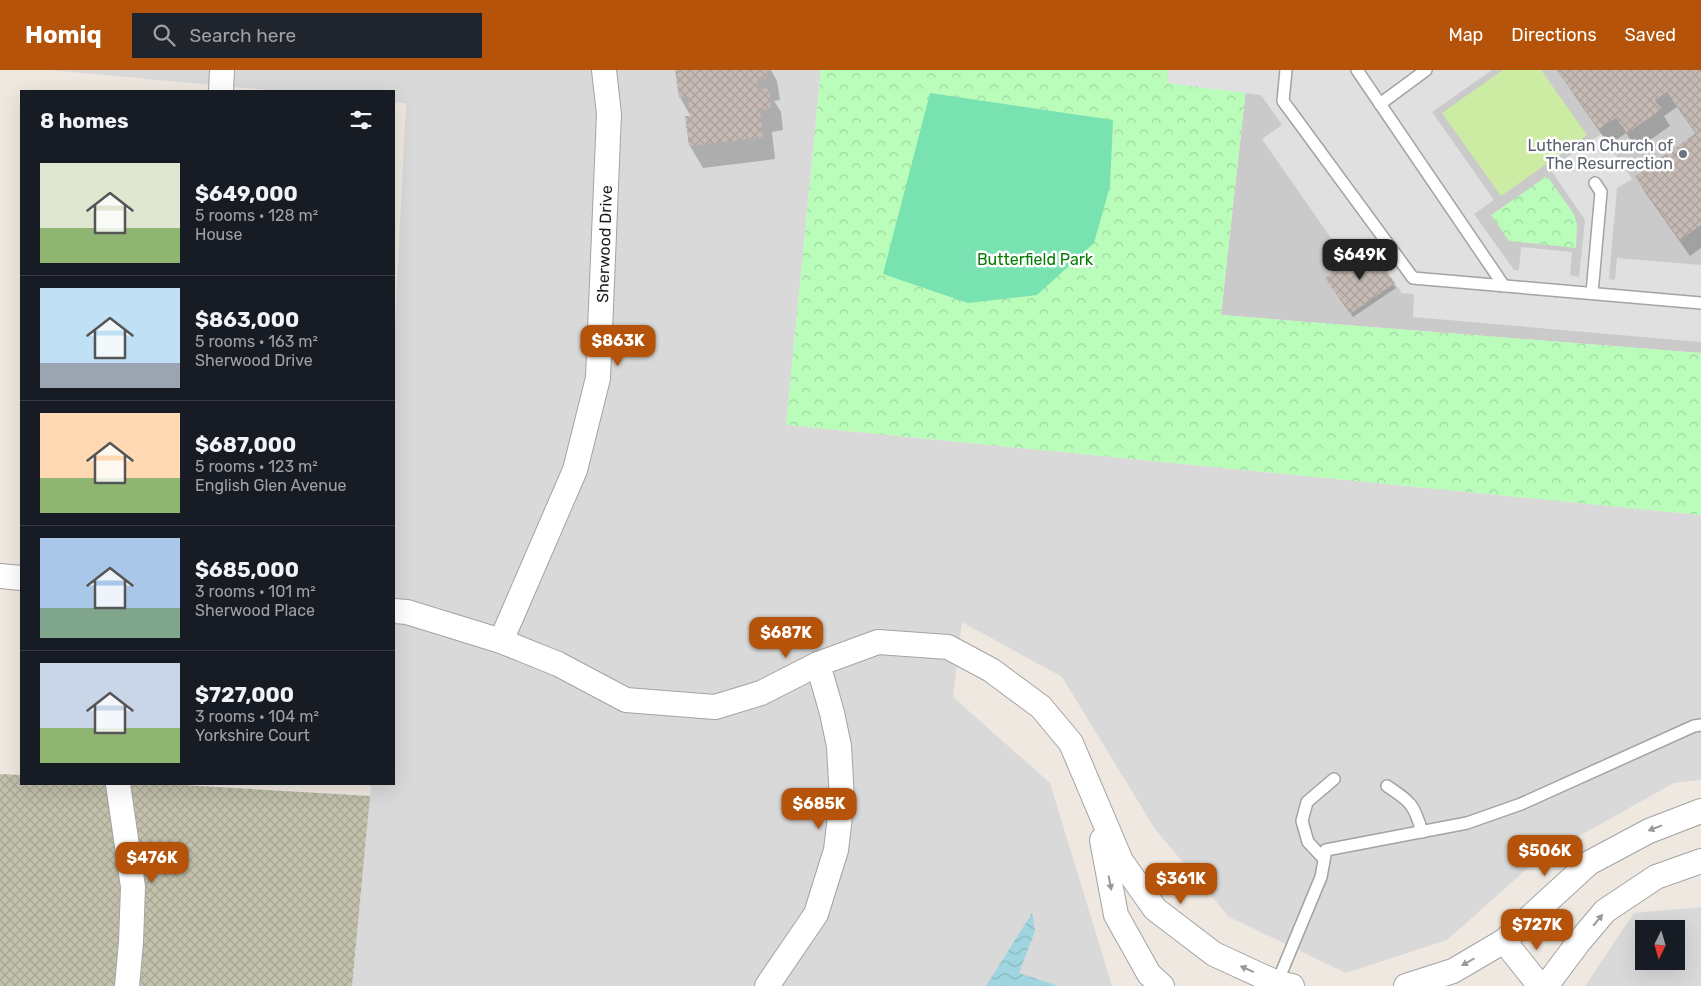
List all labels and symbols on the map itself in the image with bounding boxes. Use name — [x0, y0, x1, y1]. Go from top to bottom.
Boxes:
place label: Lutheran Church of The Resurrection — [1528, 136, 1674, 173]
marker: Lutheran Church of The Resurrection — [1677, 148, 1689, 160]
street label: Sherwood Drive — [593, 185, 616, 303]
pin: $649K — [1325, 238, 1395, 281]
park label: Butterfield Park — [977, 250, 1094, 269]
pin: $863K — [583, 324, 653, 367]
pin: $687K — [751, 616, 821, 659]
pin: $685K — [784, 788, 854, 830]
one-way arrow — [1648, 825, 1663, 833]
pin: $506K — [1510, 834, 1580, 877]
pin: $476K — [117, 842, 187, 884]
pin: $361K — [1146, 862, 1216, 905]
one-way arrow — [1107, 876, 1115, 892]
pin: $727K — [1502, 908, 1572, 951]
one-way arrow — [1592, 913, 1603, 926]
north arrow — [1635, 920, 1685, 970]
one-way arrow — [1461, 958, 1474, 967]
one-way arrow — [1240, 965, 1254, 973]

